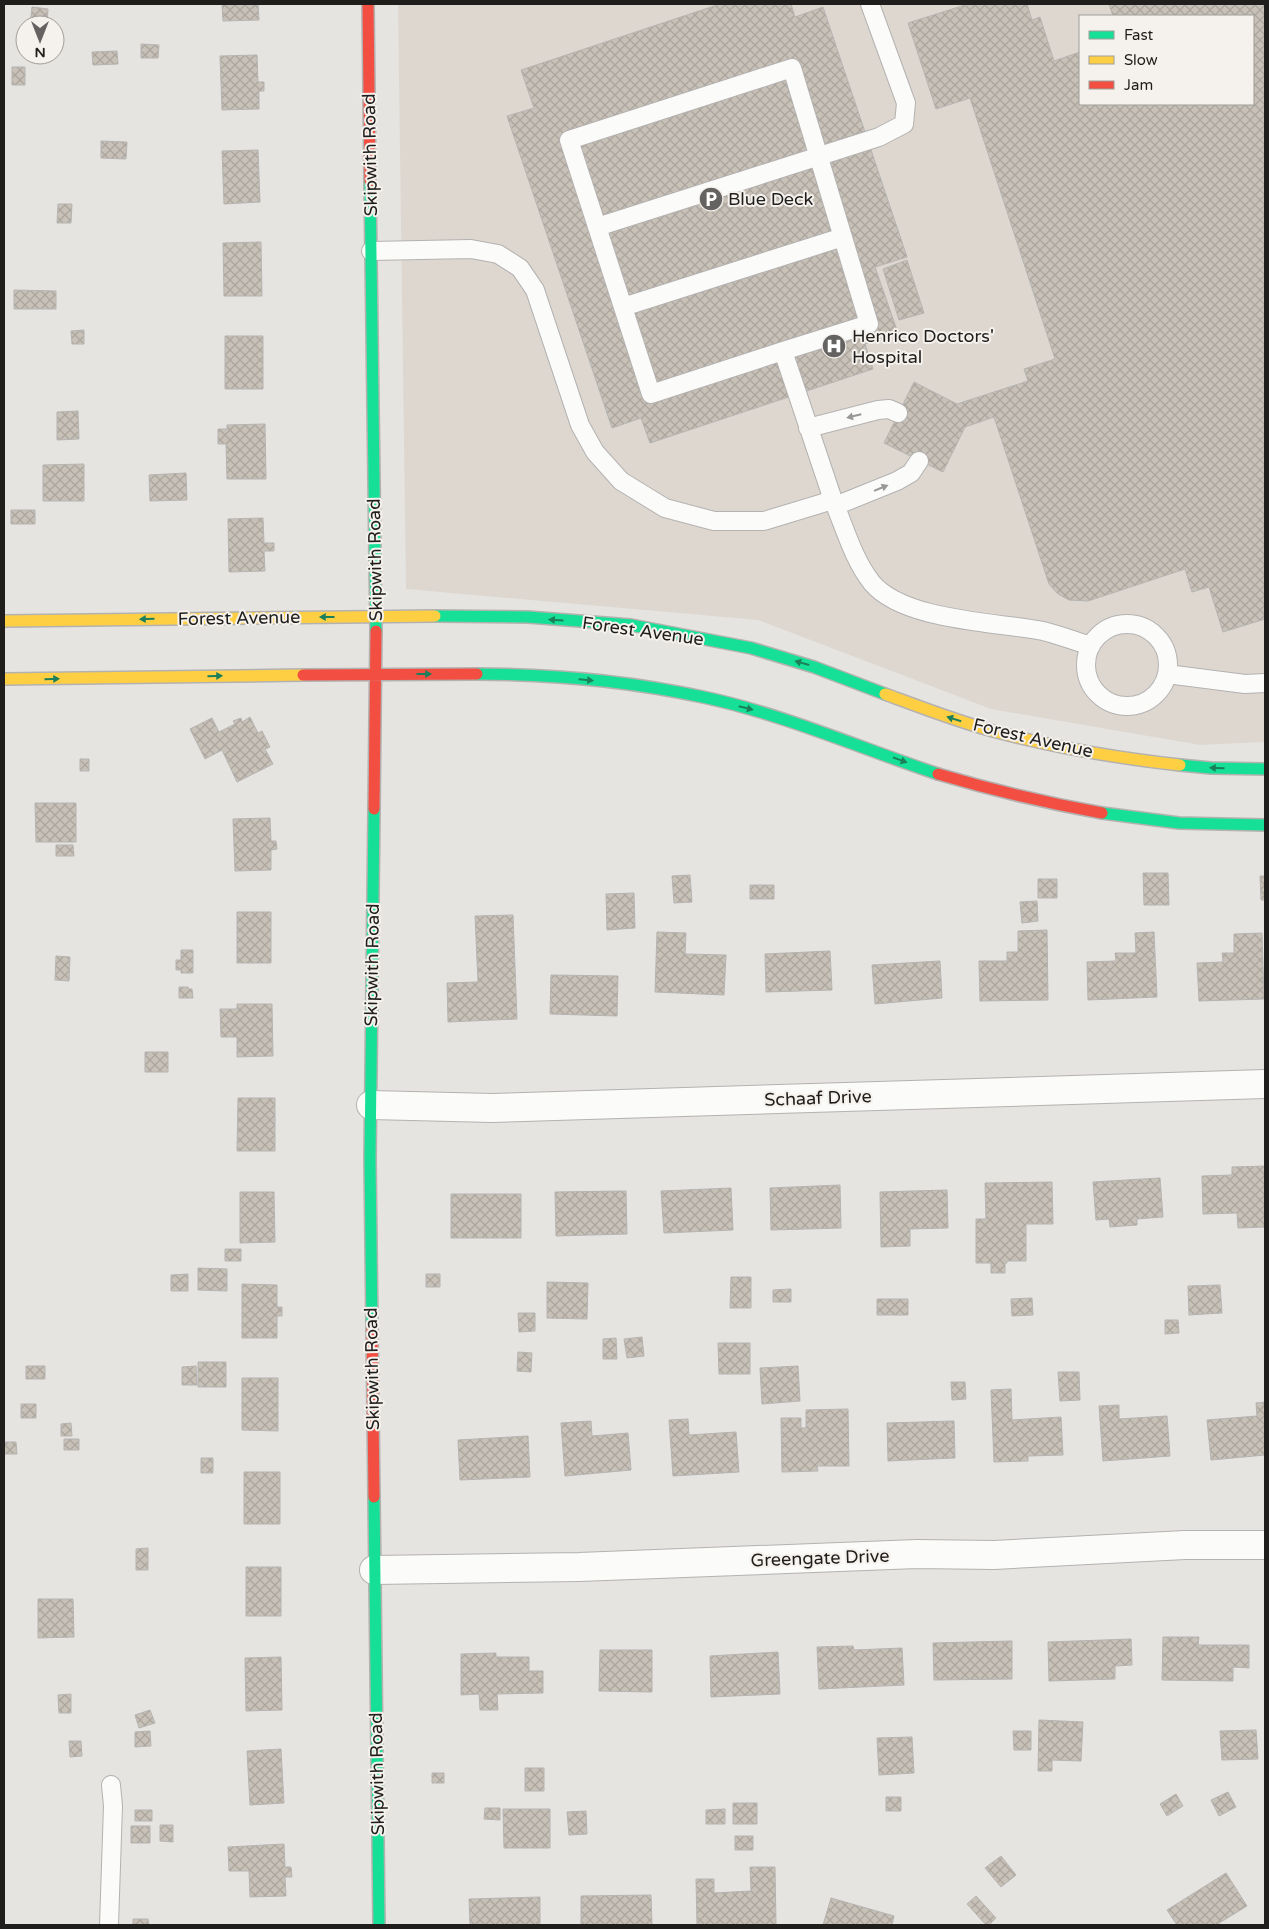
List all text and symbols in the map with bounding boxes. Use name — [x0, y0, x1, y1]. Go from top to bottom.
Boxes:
north arrow — [15, 15, 65, 65]
legend — [1079, 15, 1254, 105]
text: Fast — [1124, 26, 1154, 44]
text: N — [34, 44, 46, 61]
text: Slow — [1124, 51, 1158, 69]
text: Jam — [1124, 76, 1153, 94]
street label: Skipwith Road — [358, 93, 382, 217]
parking icon: Blue Deck — [698, 186, 724, 212]
place label: Blue Deck — [728, 188, 814, 210]
place label: Henrico Doctors' Hospital — [852, 325, 994, 368]
hospital icon: Henrico Doctors' Hospital — [821, 333, 847, 359]
one-way arrow — [846, 412, 861, 420]
one-way arrow — [874, 484, 889, 492]
street label: Skipwith Road — [363, 498, 387, 622]
street label: Forest Avenue — [178, 606, 300, 630]
street label: Forest Avenue — [581, 612, 705, 650]
one-way arrow — [319, 613, 335, 621]
one-way arrow — [139, 615, 155, 623]
one-way arrow — [548, 615, 564, 623]
one-way arrow — [794, 659, 809, 667]
one-way arrow — [416, 670, 432, 678]
one-way arrow — [207, 672, 223, 680]
one-way arrow — [45, 674, 61, 682]
one-way arrow — [578, 676, 594, 684]
one-way arrow — [738, 704, 753, 712]
one-way arrow — [947, 714, 962, 722]
street label: Forest Avenue — [971, 714, 1095, 762]
one-way arrow — [893, 756, 908, 764]
one-way arrow — [1208, 763, 1224, 771]
street label: Skipwith Road — [360, 903, 384, 1027]
street label: Schaaf Drive — [764, 1085, 872, 1111]
street label: Skipwith Road — [360, 1307, 384, 1431]
street label: Greengate Drive — [750, 1545, 890, 1571]
street label: Skipwith Road — [365, 1712, 389, 1836]

